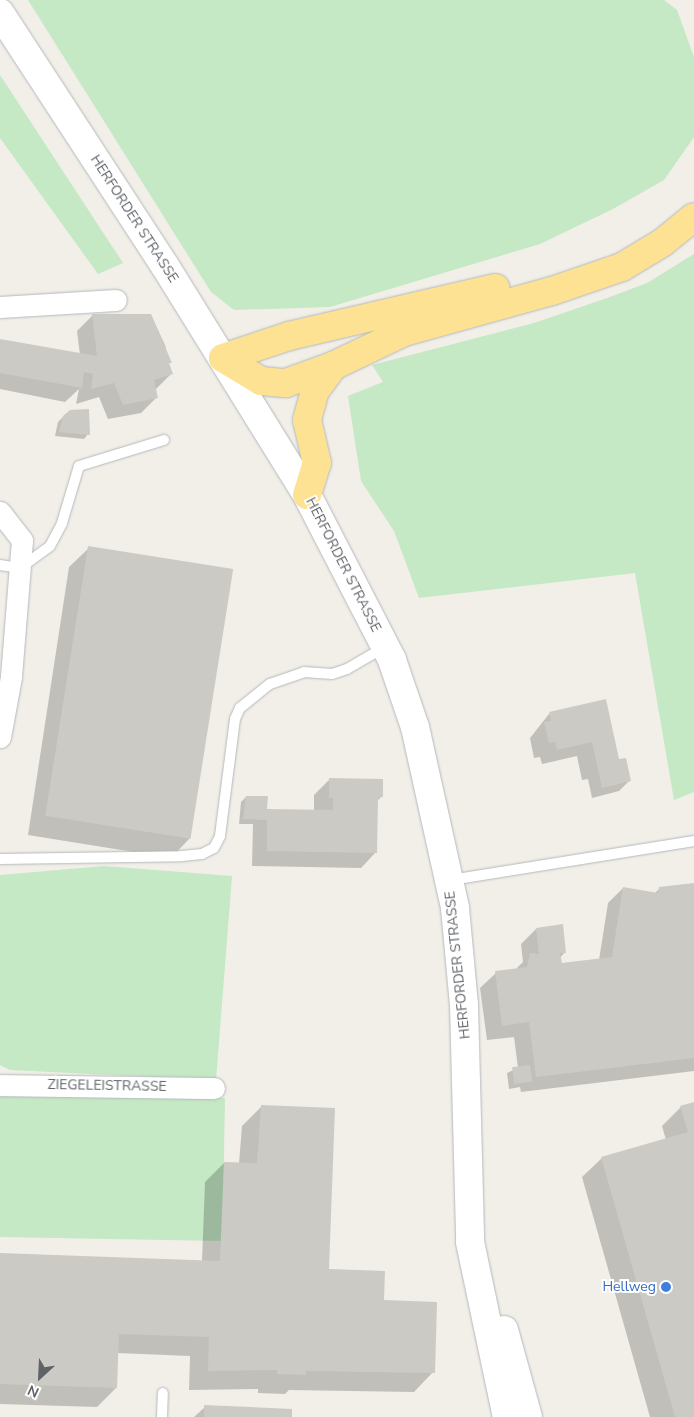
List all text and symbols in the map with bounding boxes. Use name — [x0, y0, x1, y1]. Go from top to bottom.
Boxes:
street label: HERFORDER STRASSE — [86, 152, 182, 286]
street label: HERFORDER STRASSE — [302, 495, 384, 635]
street label: HERFORDER STRASSE — [442, 890, 474, 1040]
street label: ZIEGELEISTRASSE — [47, 1077, 167, 1095]
place label: Hellweg — [602, 1279, 656, 1295]
marker: Hellweg — [660, 1281, 672, 1293]
north arrow — [15, 1352, 65, 1402]
text: N — [25, 1380, 42, 1402]

